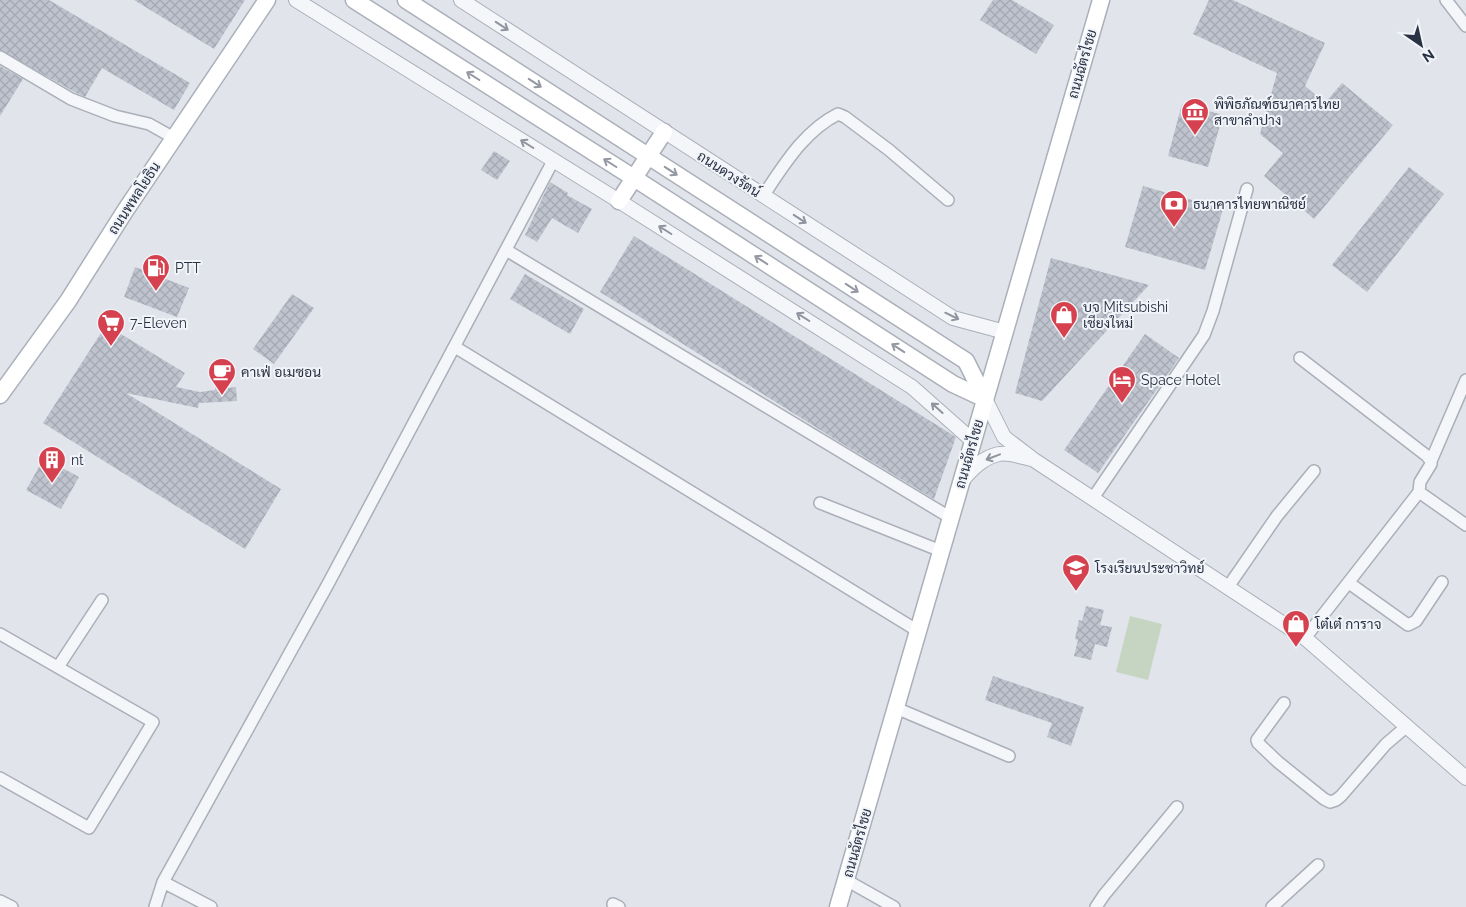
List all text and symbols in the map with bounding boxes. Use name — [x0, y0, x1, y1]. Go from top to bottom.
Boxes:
north arrow — [1396, 20, 1446, 70]
one-way arrow — [495, 21, 509, 32]
street label: ถนนฉัตรไชย — [1064, 28, 1100, 100]
text: N — [1419, 46, 1437, 65]
one-way arrow — [466, 70, 480, 80]
one-way arrow — [527, 79, 541, 89]
place label: พิพิธภัณฑ์ธนาคารไทย สาขาลำปาง — [1214, 95, 1340, 128]
museum icon: พิพิธภัณฑ์ธนาคารไทย สาขาลำปาง — [1180, 97, 1210, 136]
one-way arrow — [521, 139, 535, 149]
street label: ถนนดวงรัตน์ — [694, 147, 764, 200]
one-way arrow — [603, 157, 617, 168]
street label: ถนนพหลโยธิน — [105, 159, 163, 237]
one-way arrow — [664, 167, 678, 177]
bank icon: ธนาคารไทยพาณิชย์ — [1159, 189, 1189, 228]
place label: ธนาคารไทยพาณิชย์ — [1193, 195, 1306, 212]
one-way arrow — [793, 214, 807, 225]
one-way arrow — [659, 225, 673, 235]
fuel station icon: PTT — [141, 253, 171, 292]
one-way arrow — [755, 255, 769, 265]
place label: PTT — [175, 260, 201, 276]
one-way arrow — [845, 283, 859, 293]
place label: บจ Mitsubishi เชียงใหม่ — [1083, 299, 1168, 331]
shop icon: บจ Mitsubishi เชียงใหม่ — [1049, 300, 1079, 339]
supermarket icon: 7-Eleven — [96, 308, 126, 347]
one-way arrow — [944, 311, 959, 321]
one-way arrow — [796, 312, 810, 322]
place label: 7-Eleven — [130, 315, 187, 331]
one-way arrow — [891, 343, 905, 353]
cafe icon: คาเฟ่ อเมซอน — [207, 357, 237, 396]
place label: คาเฟ่ อเมซอน — [241, 364, 321, 380]
hotel icon: Space Hotel — [1107, 365, 1137, 404]
place label: Space Hotel — [1141, 372, 1220, 388]
one-way arrow — [930, 403, 943, 414]
street label: ถนนฉัตรไชย — [951, 418, 987, 490]
building icon: nt — [37, 445, 67, 484]
place label: nt — [71, 452, 84, 468]
one-way arrow — [986, 453, 1001, 462]
school or university icon: โรงเรียนประชาวิทย์ — [1061, 553, 1091, 592]
place label: โรงเรียนประชาวิทย์ — [1094, 559, 1205, 576]
shop icon: โต๋เต๋ การาจ — [1281, 609, 1311, 648]
place label: โต๋เต๋ การาจ — [1314, 616, 1381, 632]
street label: ถนนฉัตรไชย — [839, 807, 875, 879]

